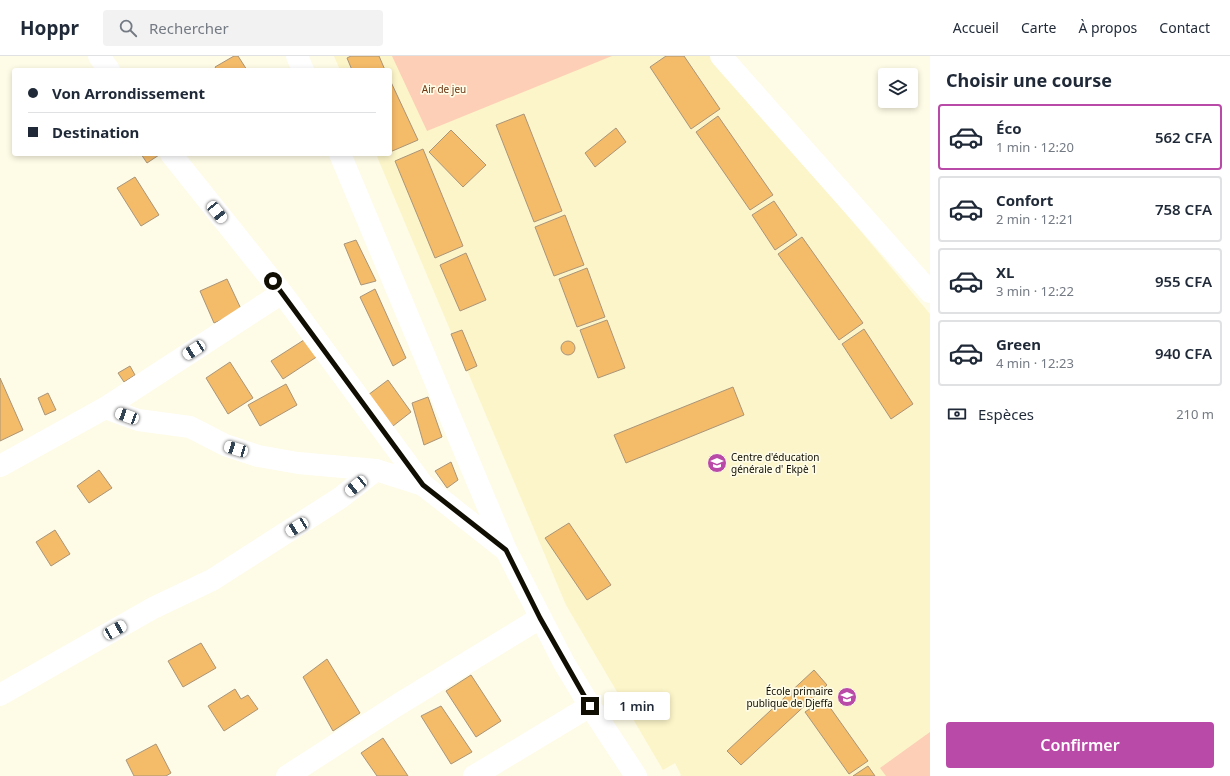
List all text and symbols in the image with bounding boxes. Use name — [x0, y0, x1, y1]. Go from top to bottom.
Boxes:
search box — [103, 10, 383, 46]
text: Hoppr — [20, 15, 79, 41]
icon: search — [117, 17, 139, 39]
text: Rechercher — [149, 18, 229, 38]
text: Accueil — [953, 18, 999, 37]
text: Carte — [1021, 18, 1056, 37]
text: À propos — [1078, 18, 1137, 37]
text: Contact — [1159, 18, 1210, 37]
map controls — [878, 68, 918, 108]
button: layers — [878, 68, 918, 108]
text: Choisir une course — [946, 68, 1112, 92]
park label: Air de jeu — [422, 82, 466, 96]
text: Von Arrondissement — [52, 83, 205, 103]
text: Éco — [996, 118, 1022, 138]
icon: car — [948, 119, 984, 155]
text: Destination — [52, 122, 139, 142]
text: 562 CFA — [1155, 127, 1212, 147]
text: 1 min · 12:20 — [996, 138, 1074, 156]
text: Confort — [996, 190, 1053, 210]
icon: car — [948, 191, 984, 227]
car — [205, 199, 229, 225]
text: 758 CFA — [1155, 199, 1212, 219]
text: 2 min · 12:21 — [996, 210, 1074, 228]
text: XL — [996, 262, 1014, 282]
icon: car — [948, 263, 984, 299]
text: 955 CFA — [1155, 271, 1212, 291]
route start — [264, 272, 282, 290]
text: 3 min · 12:22 — [996, 282, 1074, 300]
text: Green — [996, 334, 1041, 354]
icon: car — [948, 335, 984, 371]
car — [181, 338, 207, 362]
text: 940 CFA — [1155, 343, 1212, 363]
text: 4 min · 12:23 — [996, 354, 1074, 372]
icon: cash — [946, 403, 968, 425]
text: Espèces — [978, 404, 1034, 424]
text: 210 m — [1176, 405, 1214, 423]
car — [114, 406, 140, 426]
car — [223, 440, 249, 458]
place label: Centre d'éducation générale d' Ekpè 1 — [731, 450, 820, 476]
school or university icon: Centre d'éducation générale d' Ekpè 1 — [706, 452, 728, 474]
car — [343, 474, 369, 498]
car — [284, 516, 310, 538]
car — [102, 619, 128, 641]
place label: École primaire publique de Djeffa — [746, 684, 833, 710]
school or university icon: École primaire publique de Djeffa — [836, 686, 858, 708]
callout: 1 min — [604, 692, 670, 720]
route end — [581, 697, 599, 715]
text: 1 min — [619, 697, 655, 715]
button: Confirmer — [946, 722, 1214, 768]

